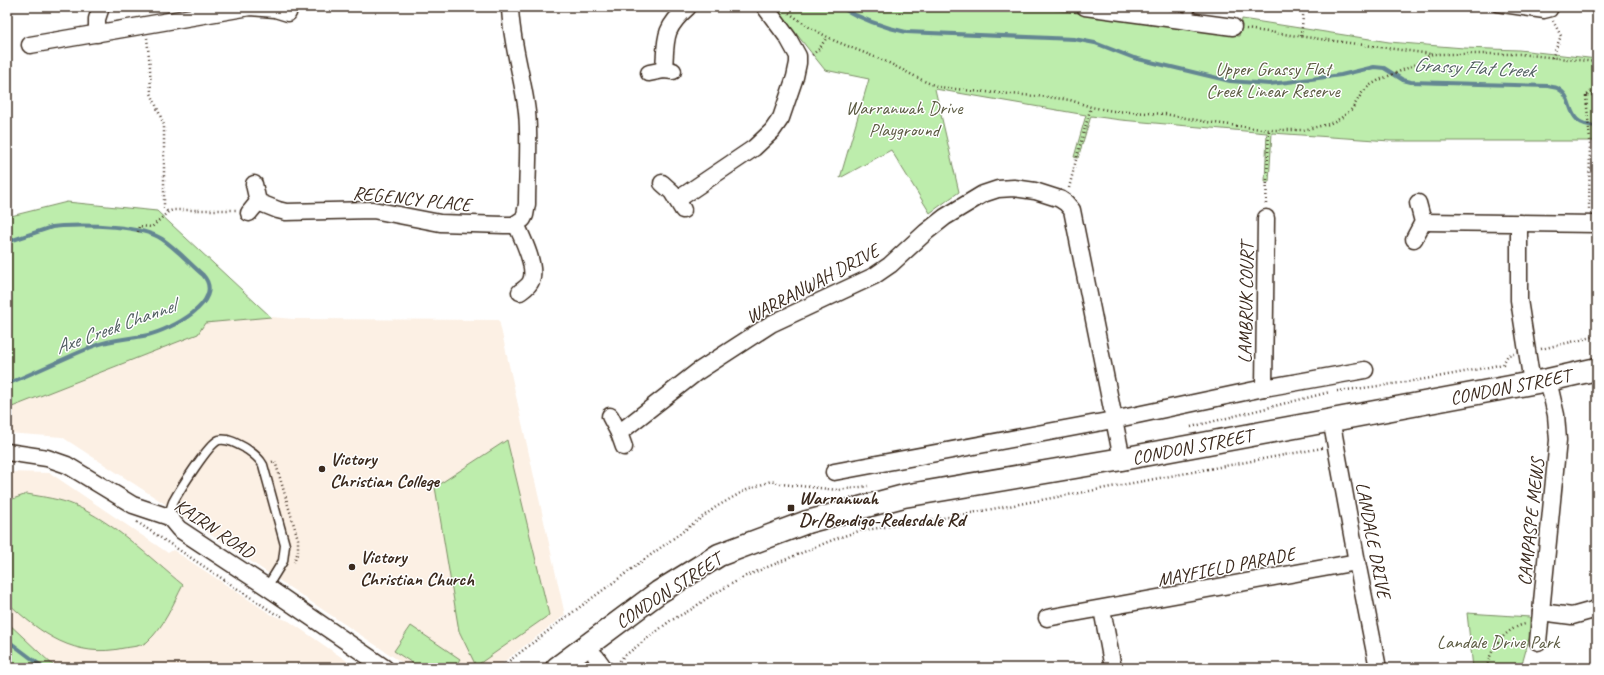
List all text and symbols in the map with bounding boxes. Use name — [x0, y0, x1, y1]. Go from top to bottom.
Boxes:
water label: Grassy Flat Creek — [1413, 52, 1539, 83]
park label: Upper Grassy Flat Creek Linear Reserve — [1206, 57, 1341, 103]
park label: Warranwah Drive Playground — [846, 96, 964, 142]
street label: REGENCY PLACE — [352, 181, 474, 217]
street label: LAMBRUK COURT — [1233, 237, 1259, 364]
street label: WARRANWAH DRIVE — [742, 238, 885, 329]
water label: Axe Creek Channel — [52, 291, 185, 360]
street label: CONDON STREET — [1448, 363, 1577, 410]
street label: CONDON STREET — [1130, 423, 1259, 470]
place label: Victory Christian College — [330, 447, 441, 493]
street label: CAMPASPE MEWS — [1512, 455, 1550, 587]
marker: Victory Christian College — [317, 464, 327, 474]
street label: LANDALE DRIVE — [1350, 480, 1397, 603]
place label: Warranwah Dr/Bendigo-Redesdale Rd — [799, 486, 968, 532]
street label: KAIRN ROAD — [170, 493, 261, 565]
marker: Warranwah Dr/Bendigo-Redesdale Rd — [786, 503, 796, 513]
street label: MAYFIELD PARADE — [1155, 541, 1300, 592]
place label: Victory Christian Church — [360, 545, 475, 591]
street label: CONDON STREET — [611, 545, 731, 634]
marker: Victory Christian Church — [347, 562, 357, 572]
park label: Landale Drive Park — [1437, 630, 1561, 654]

